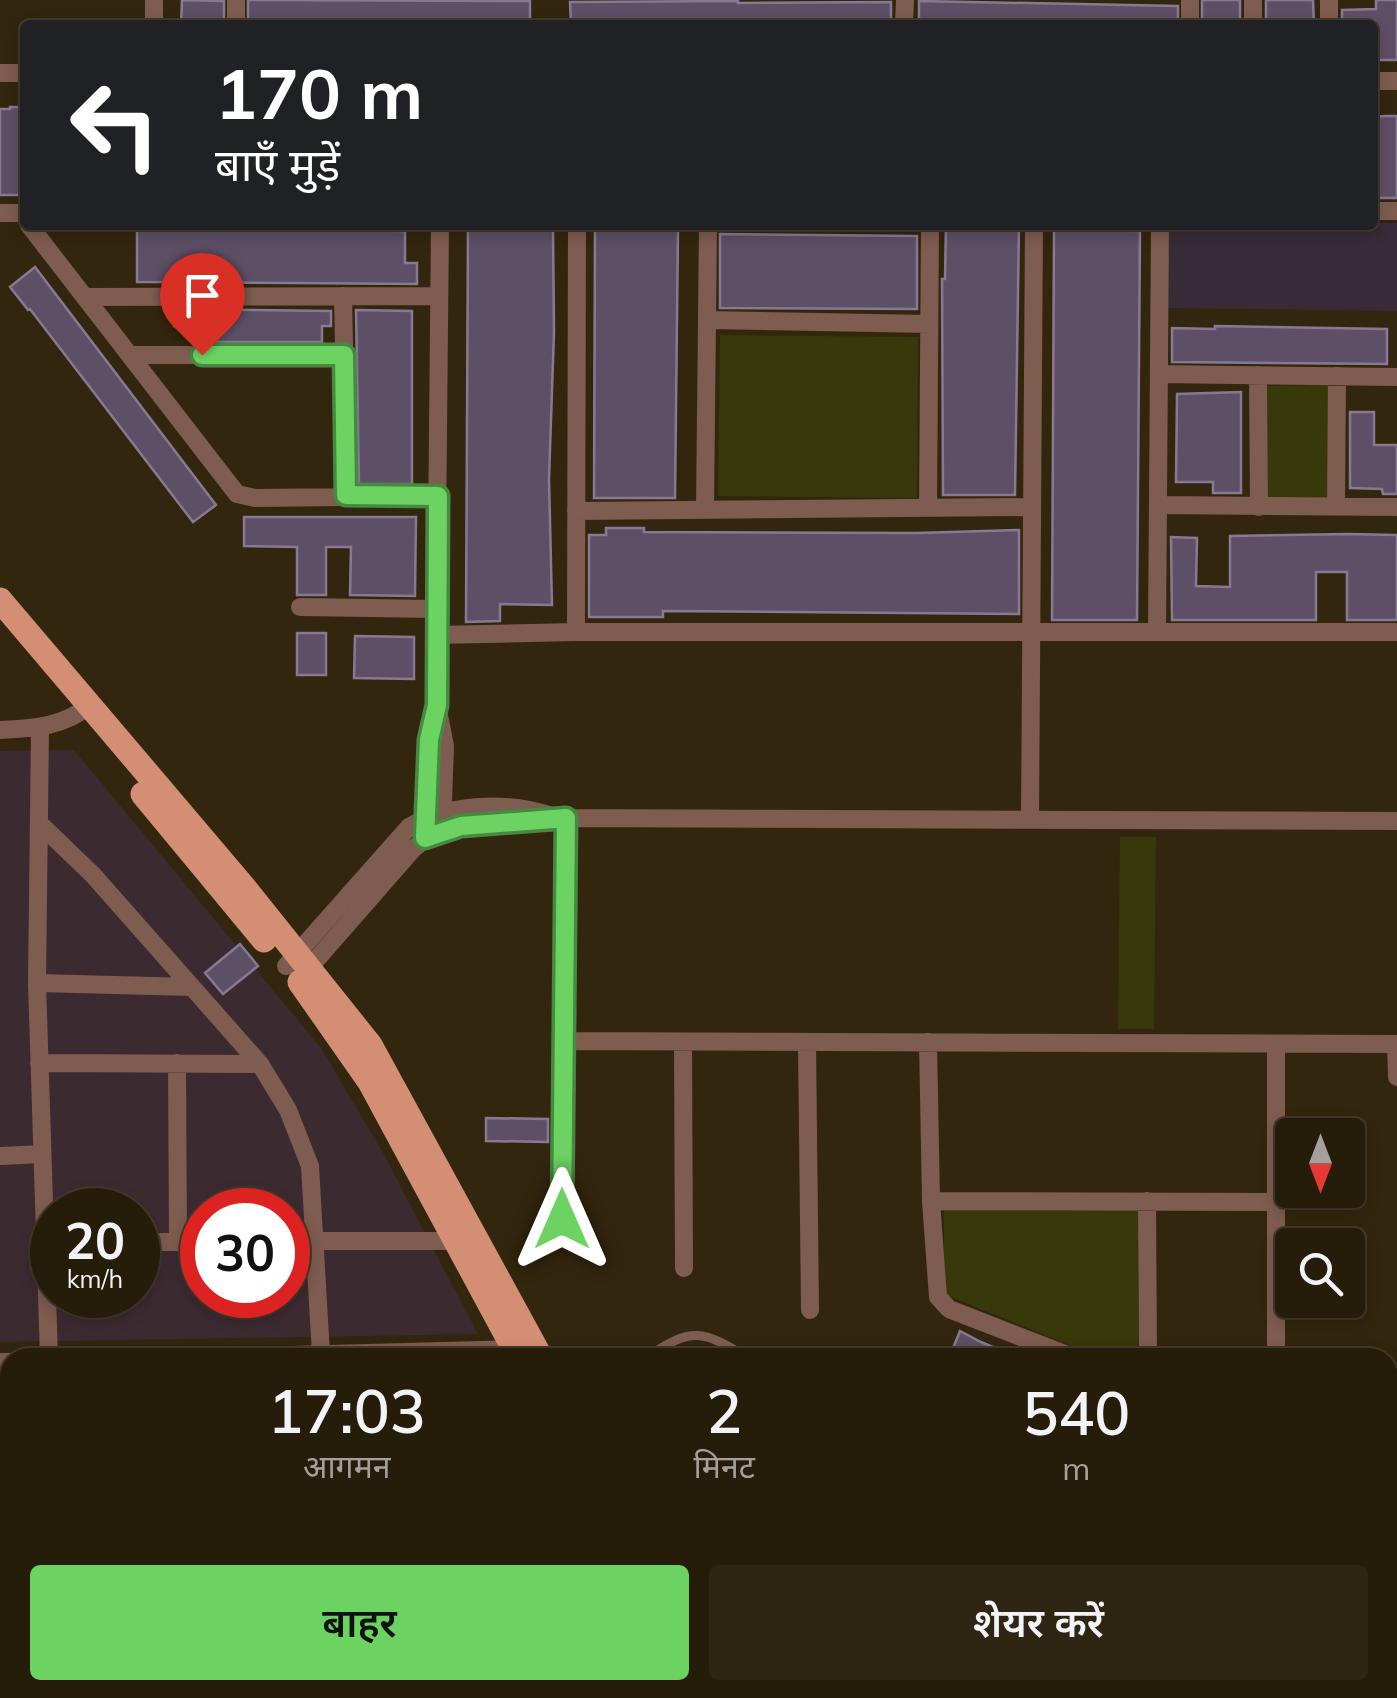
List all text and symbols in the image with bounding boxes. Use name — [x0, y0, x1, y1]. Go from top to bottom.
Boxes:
text: 170 m — [215, 49, 423, 137]
icon: left — [50, 60, 180, 190]
text: बाएँ मुड़ें — [215, 136, 340, 192]
pin — [160, 253, 245, 356]
icon: arrive — [175, 268, 230, 323]
north arrow — [1275, 1118, 1365, 1208]
map controls — [1275, 1118, 1365, 1318]
position arrow — [510, 1167, 614, 1271]
speed limit sign: 30 — [180, 1188, 310, 1318]
text: 20 — [65, 1209, 125, 1272]
button: search — [1275, 1228, 1365, 1318]
text: km/h — [67, 1263, 123, 1294]
text: 17:03 — [268, 1373, 426, 1448]
text: 2 — [706, 1373, 742, 1448]
text: 540 — [1022, 1375, 1130, 1450]
text: आगमन — [303, 1446, 391, 1486]
text: मिनट — [693, 1446, 755, 1486]
text: m — [1062, 1448, 1090, 1488]
button: बाहर — [30, 1565, 689, 1680]
button: शेयर करें — [709, 1565, 1368, 1680]

